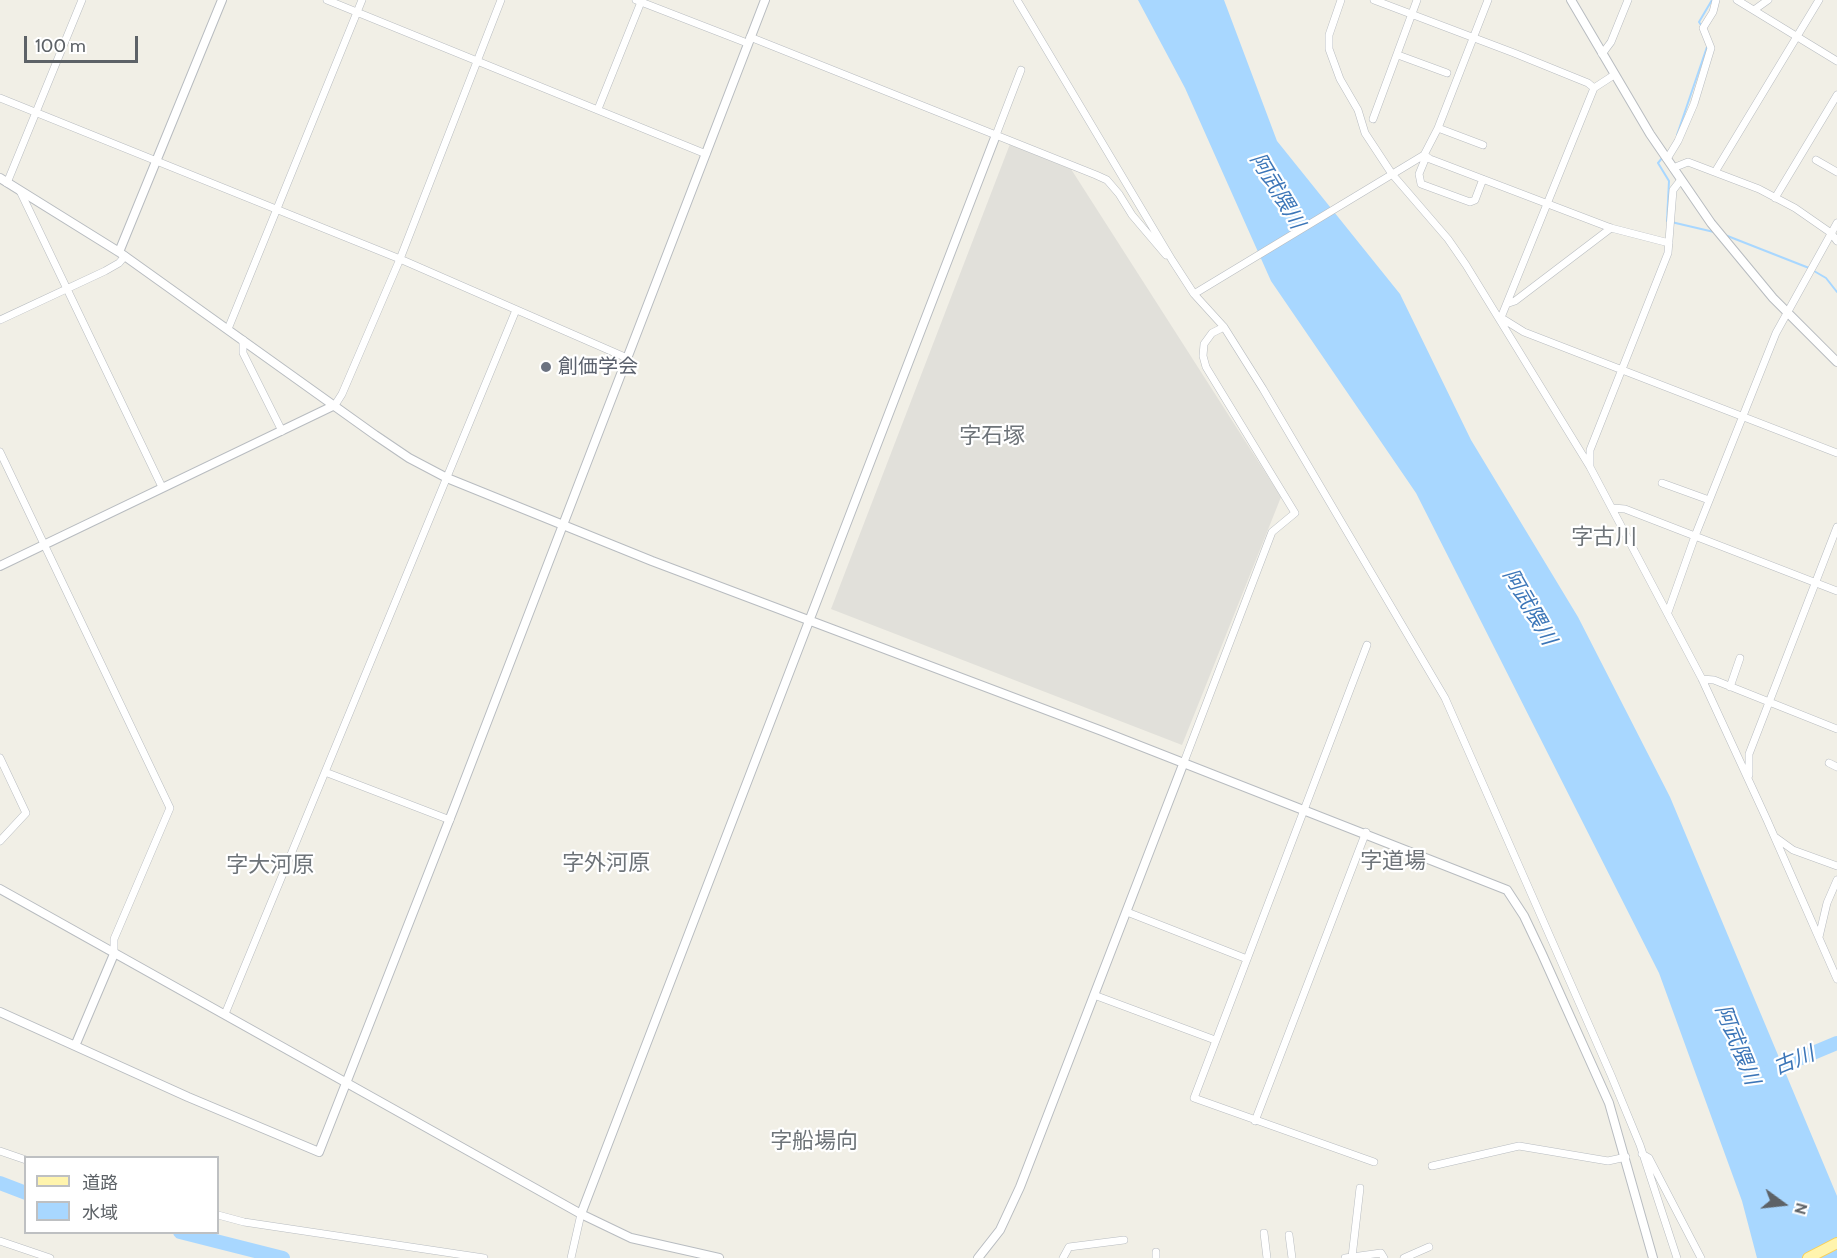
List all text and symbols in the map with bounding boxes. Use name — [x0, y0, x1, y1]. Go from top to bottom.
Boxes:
scale bar — [27, 24, 141, 62]
text: 100 m — [35, 35, 86, 57]
water label: 阿武隈川 — [1245, 149, 1309, 233]
place label: 創価学会 — [558, 355, 638, 379]
marker: 創価学会 — [539, 360, 553, 374]
district label: 字石塚 — [959, 424, 1025, 450]
district label: 字古川 — [1571, 525, 1637, 551]
water label: 阿武隈川 — [1497, 564, 1561, 650]
district label: 字道場 — [1360, 849, 1426, 875]
district label: 字外河原 — [562, 851, 650, 877]
district label: 字大河原 — [226, 853, 314, 879]
water label: 阿武隈川 — [1710, 1001, 1764, 1089]
water label: 古川 — [1770, 1041, 1818, 1081]
district label: 字船場向 — [770, 1129, 858, 1155]
legend — [24, 1156, 219, 1234]
text: 道路 — [82, 1172, 118, 1194]
north arrow — [1753, 1174, 1813, 1234]
text: N — [1790, 1201, 1812, 1217]
text: 水域 — [82, 1202, 118, 1224]

